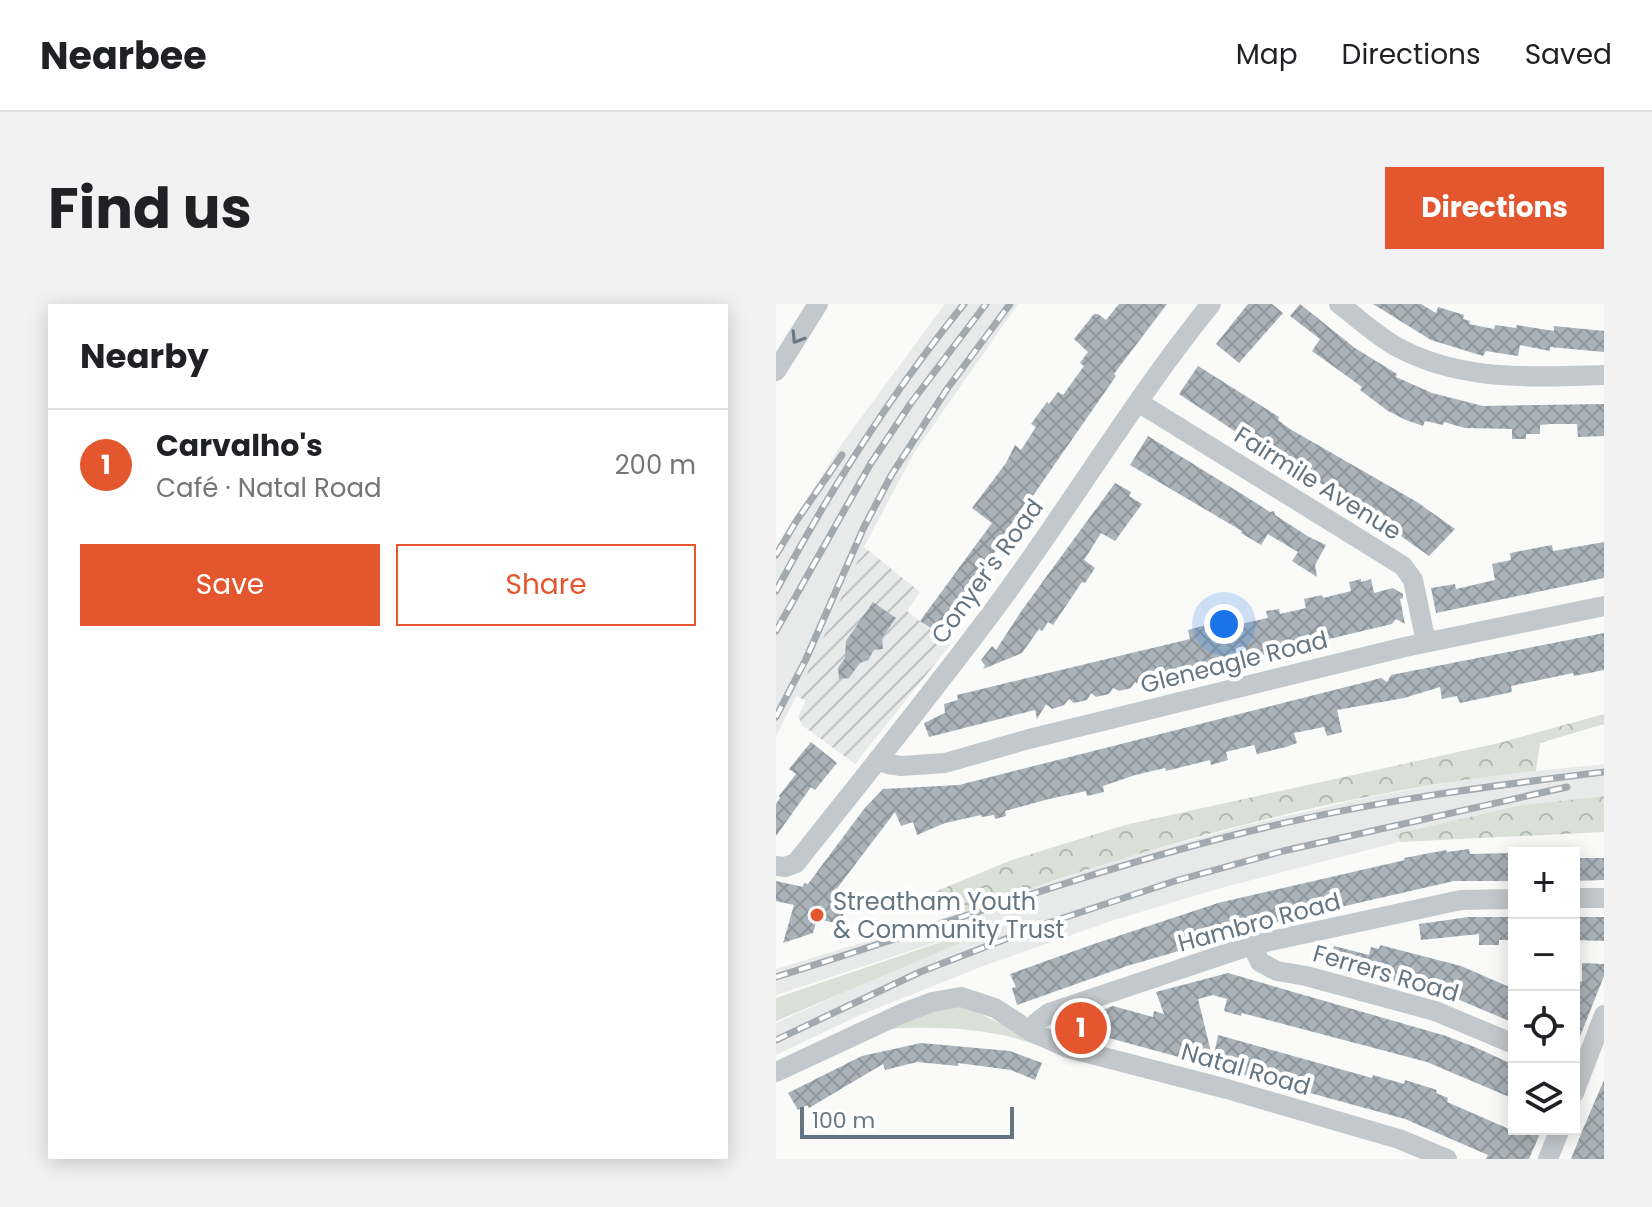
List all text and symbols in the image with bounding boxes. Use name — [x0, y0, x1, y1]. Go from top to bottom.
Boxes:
text: Nearbee — [40, 29, 207, 82]
text: Map — [1236, 35, 1298, 74]
text: Directions — [1342, 35, 1481, 74]
text: Saved — [1525, 35, 1612, 74]
button: Directions — [1385, 167, 1604, 249]
text: Find us — [48, 169, 252, 248]
one-way arrow — [792, 329, 807, 343]
text: Nearby — [80, 332, 209, 380]
street label: Fairmile Avenue — [1228, 418, 1408, 548]
text: Carvalho's — [156, 424, 323, 467]
text: 1 — [101, 447, 111, 483]
text: 200 m — [615, 447, 696, 483]
text: Café · Natal Road — [156, 470, 382, 506]
street label: Conyer's Road — [923, 492, 1051, 650]
button: Save — [80, 544, 380, 626]
button: Share — [396, 544, 696, 626]
your location — [1204, 604, 1244, 644]
street label: Gleneagle Road — [1137, 623, 1331, 701]
map controls — [1508, 847, 1580, 1135]
button: + — [1508, 847, 1580, 919]
street label: Hambro Road — [1174, 884, 1344, 960]
place label: Streatham Youth & Community Trust — [833, 885, 1064, 946]
marker: Streatham Youth & Community Trust — [808, 906, 826, 924]
button: − — [1508, 919, 1580, 991]
street label: Ferrers Road — [1309, 936, 1463, 1010]
button: locate — [1508, 991, 1580, 1063]
pin: 1 — [1055, 998, 1107, 1058]
street label: Natal Road — [1178, 1035, 1314, 1103]
button: layers — [1508, 1063, 1580, 1135]
scale bar — [800, 1103, 1014, 1139]
text: 100 m — [812, 1105, 875, 1136]

